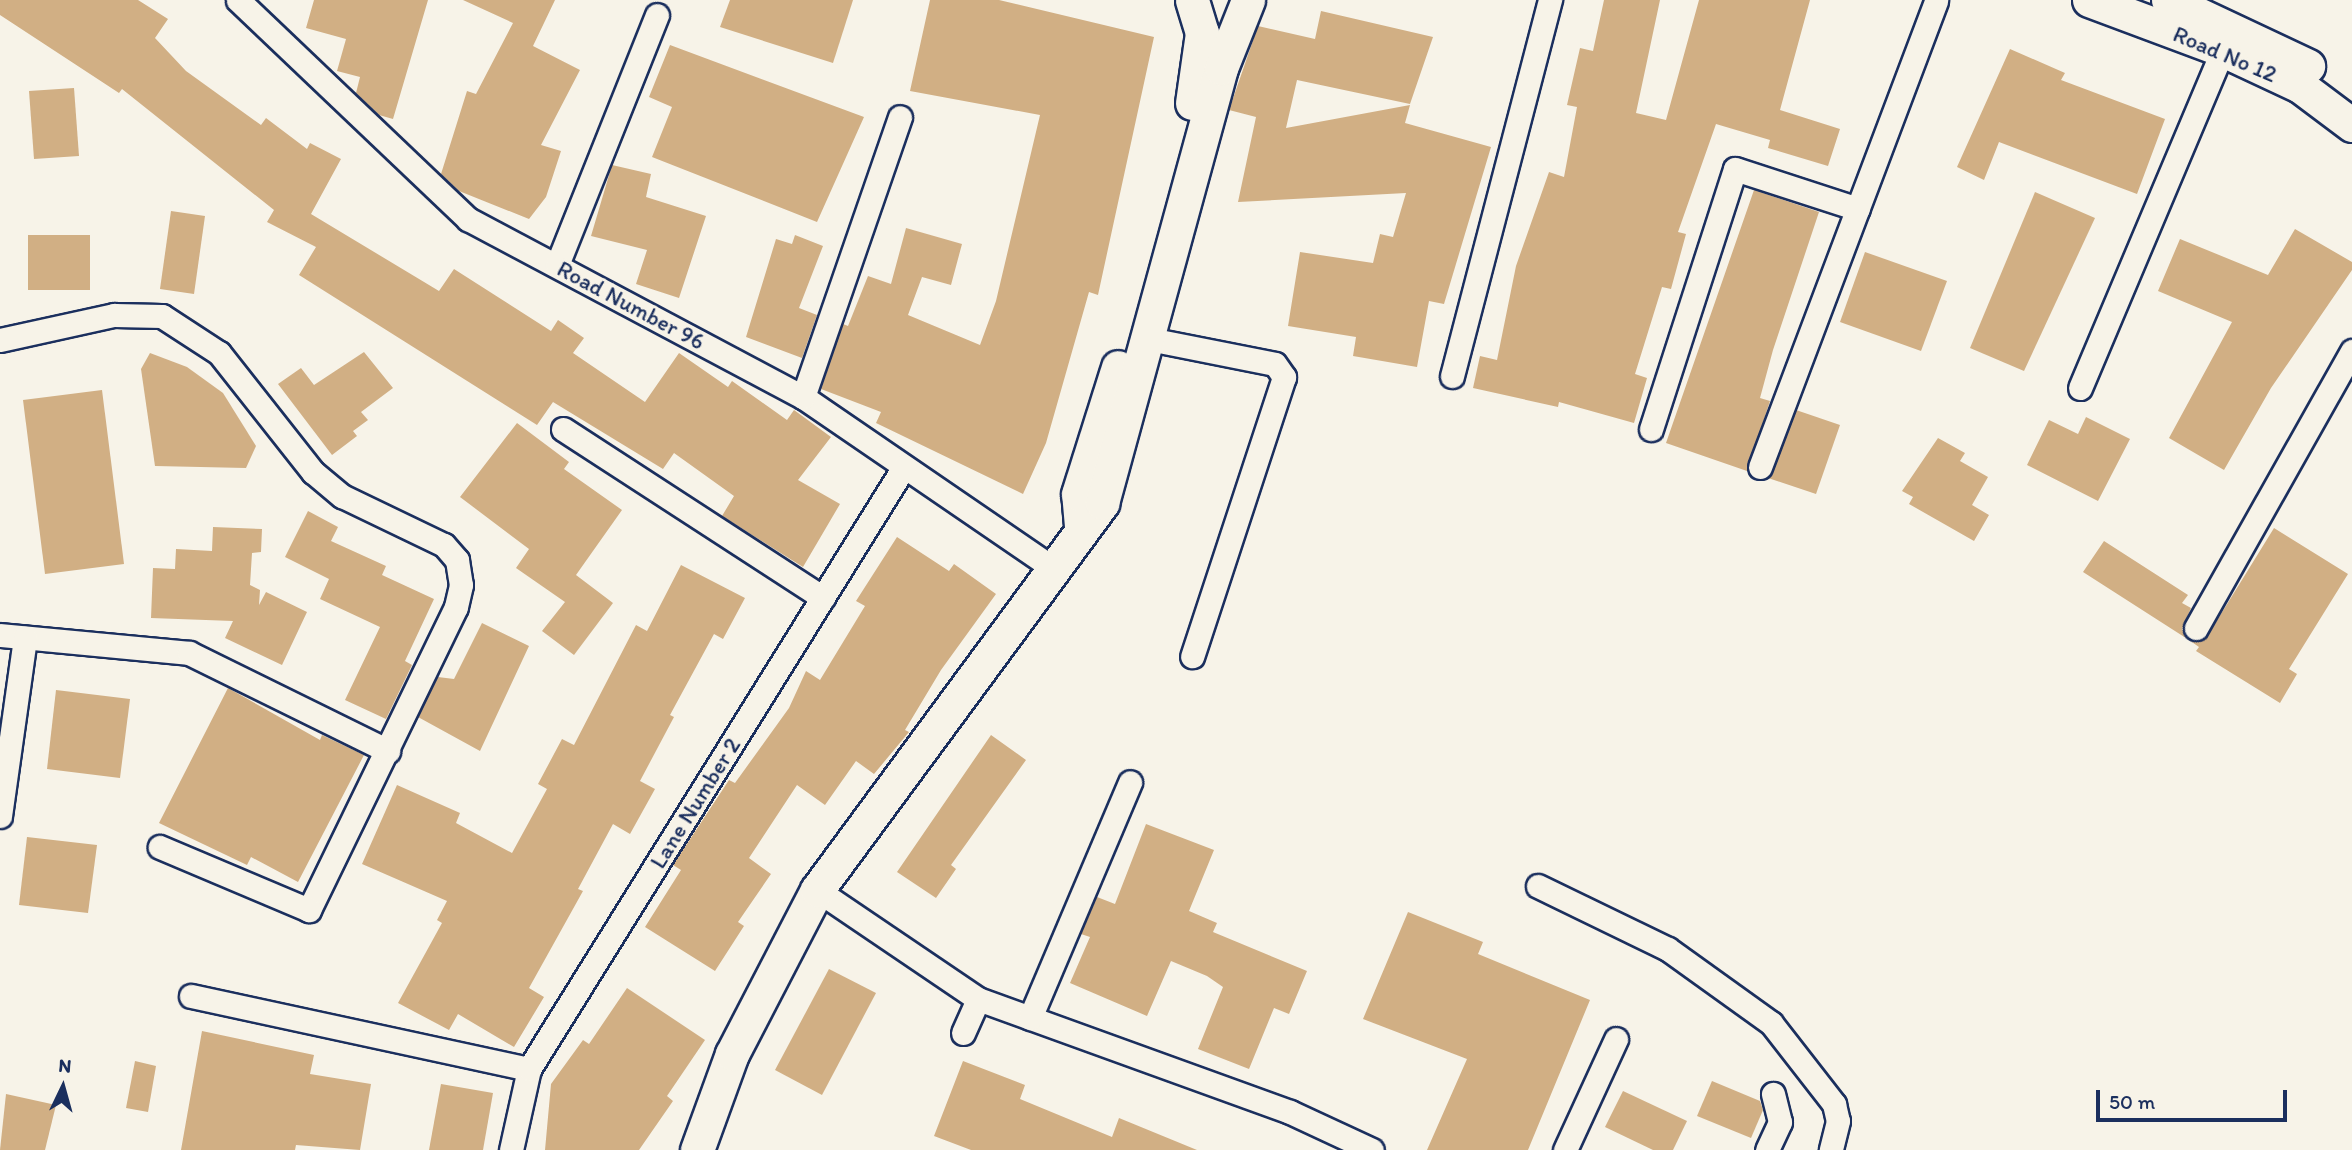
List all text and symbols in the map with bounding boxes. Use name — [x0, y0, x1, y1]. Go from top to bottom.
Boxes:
street label: Road No 12 — [2169, 20, 2281, 88]
street label: Road Number 96 — [552, 254, 710, 356]
street label: Lane Number 2 — [644, 732, 746, 874]
north arrow — [28, 1052, 98, 1122]
text: N — [57, 1054, 72, 1078]
scale bar — [2100, 1076, 2291, 1120]
text: 50 m — [2109, 1089, 2155, 1114]

